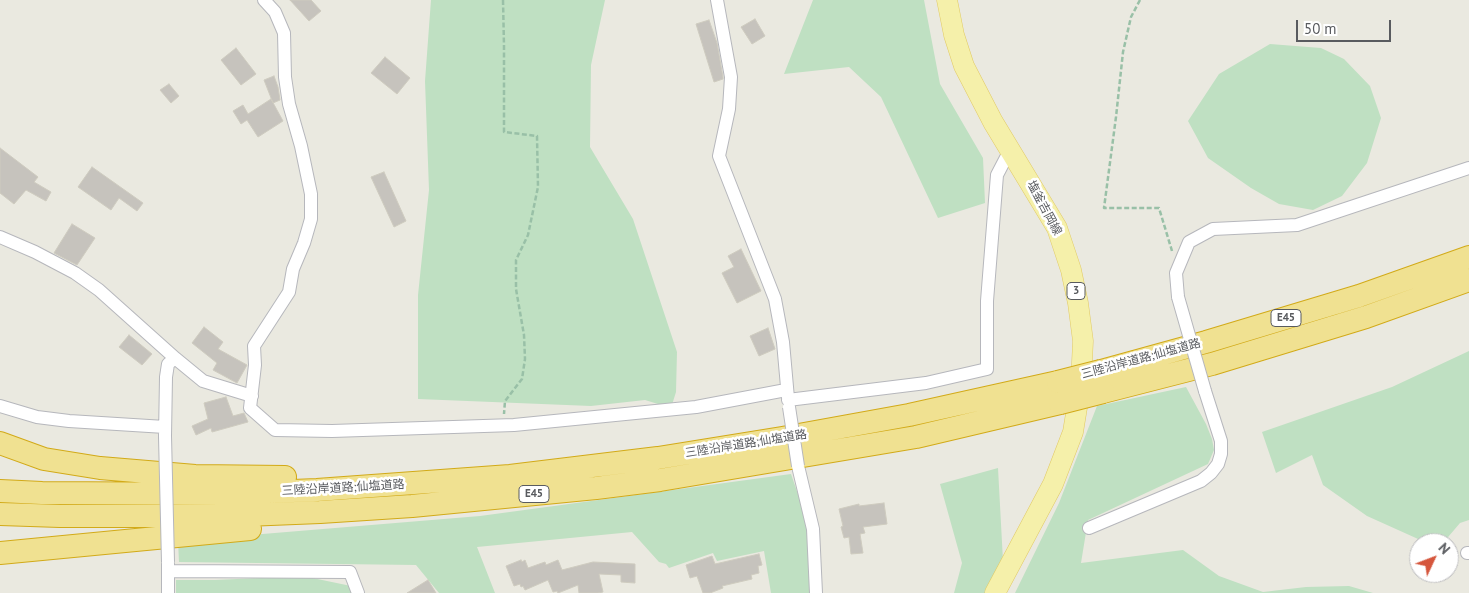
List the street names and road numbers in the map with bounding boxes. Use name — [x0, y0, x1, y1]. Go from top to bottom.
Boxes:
street label: 塩釜吉岡線 — [1024, 178, 1064, 238]
road number: 3 — [1067, 282, 1085, 300]
road number: E45 — [1271, 310, 1301, 326]
street label: 三陸沿岸道路;仙塩道路 — [1080, 336, 1202, 382]
street label: 三陸沿岸道路;仙塩道路 — [684, 427, 808, 461]
street label: 三陸沿岸道路;仙塩道路 — [281, 478, 405, 498]
road number: E45 — [519, 486, 549, 502]

